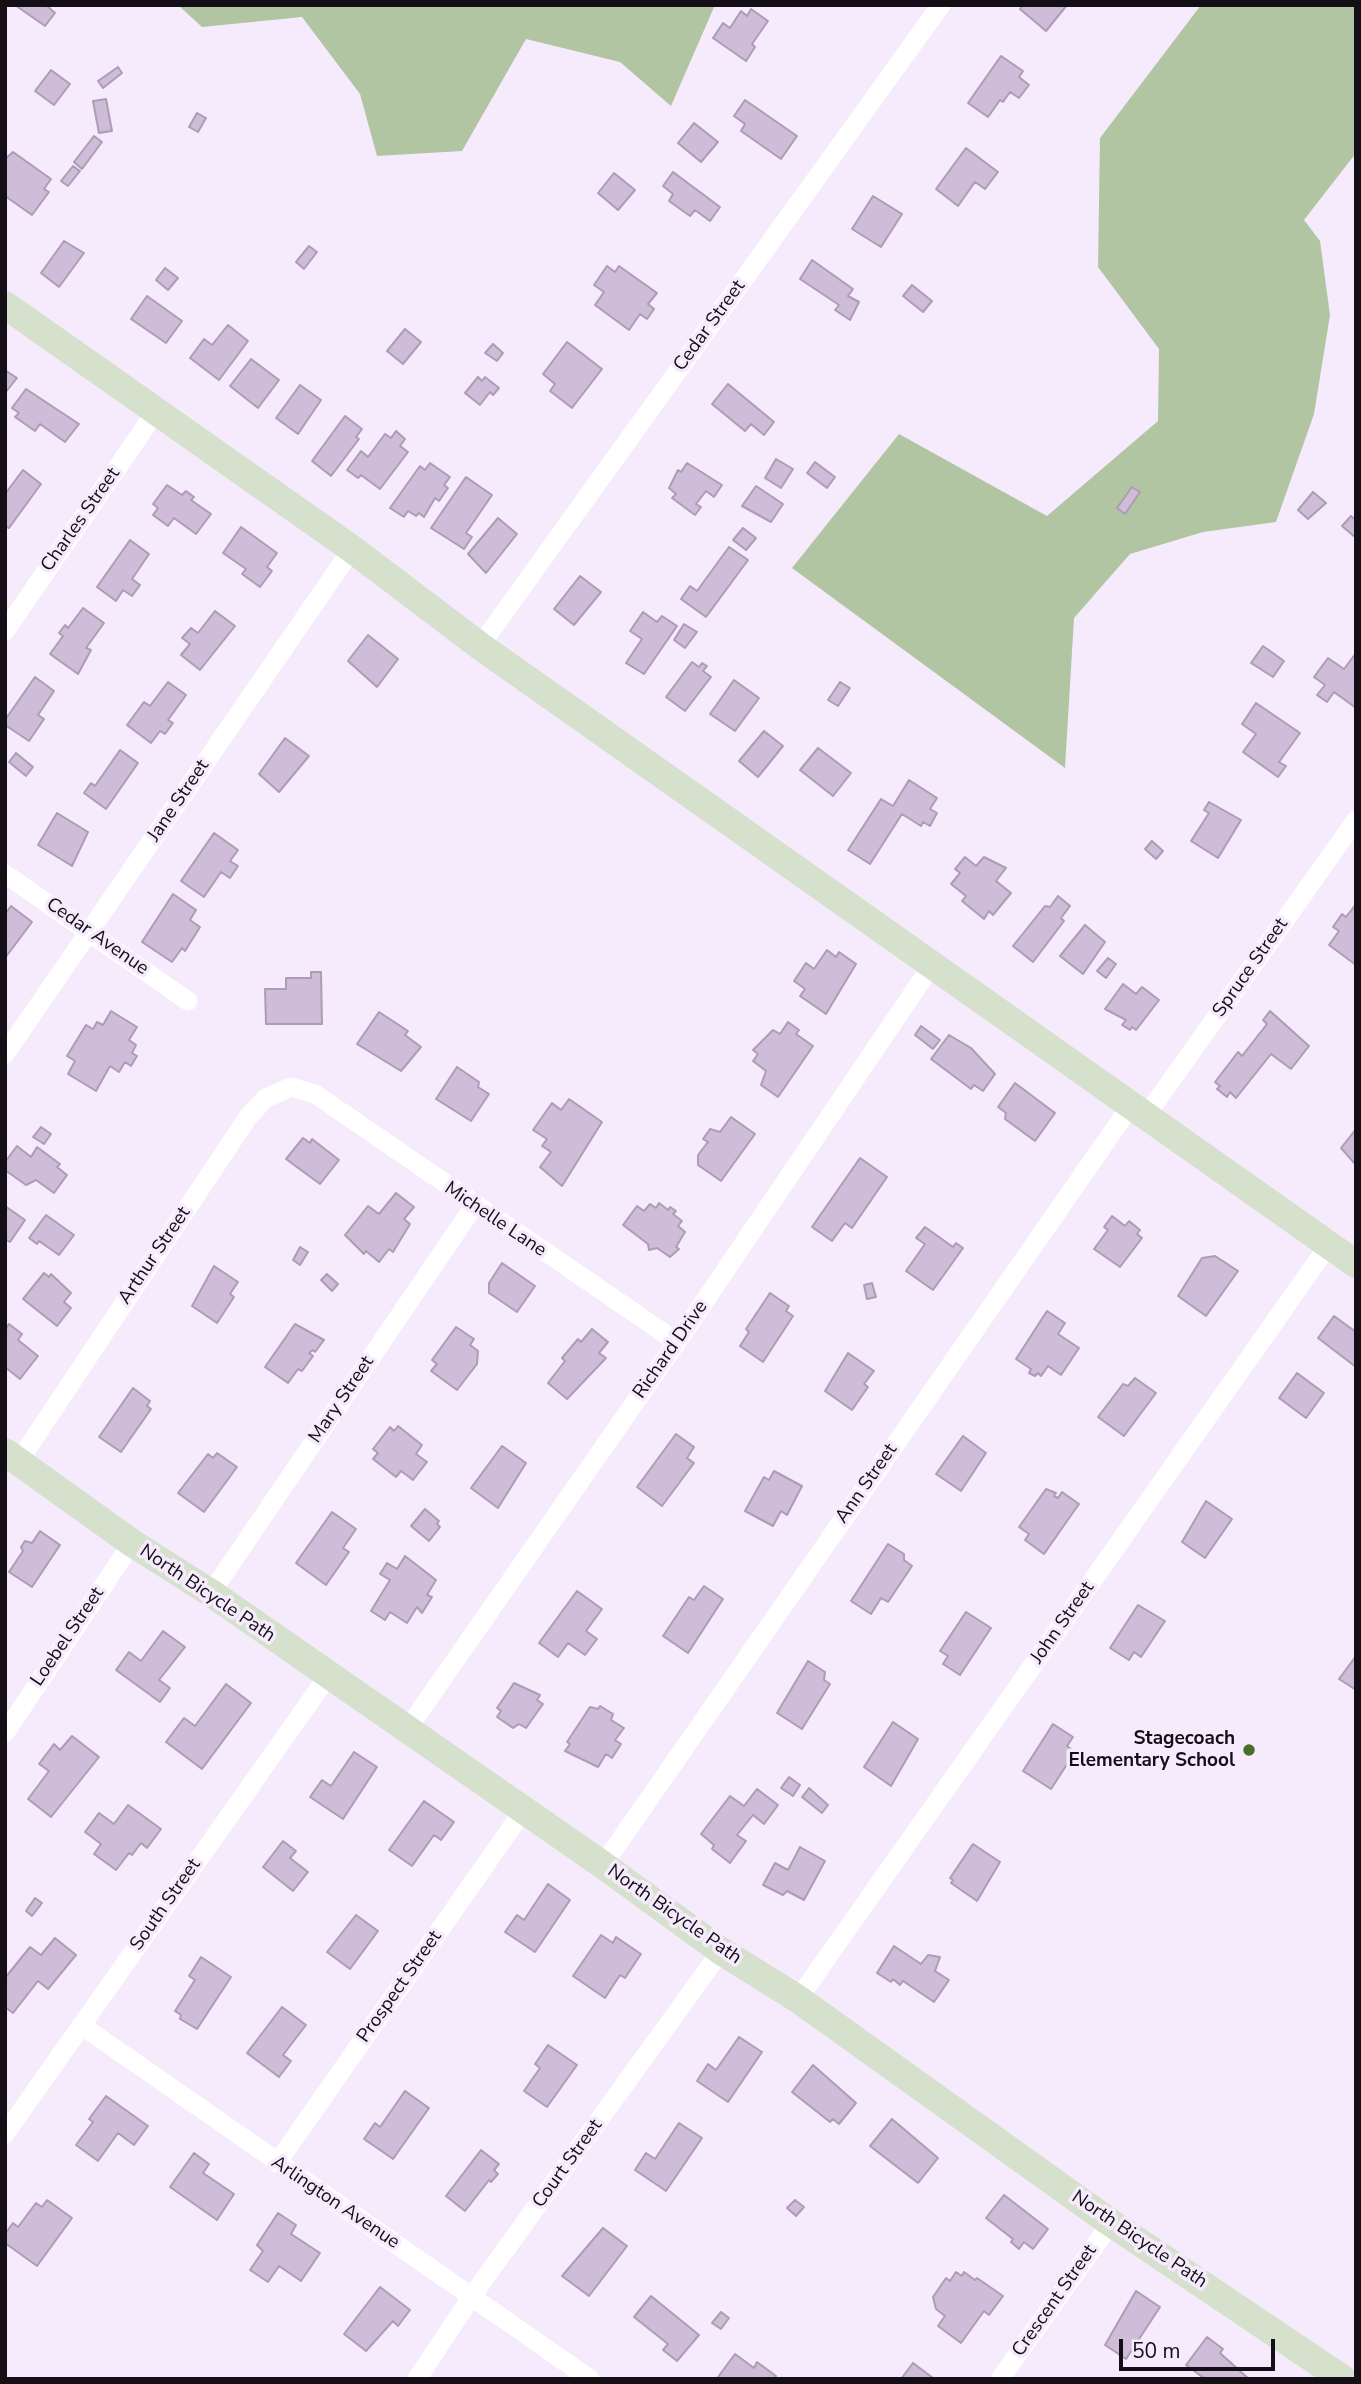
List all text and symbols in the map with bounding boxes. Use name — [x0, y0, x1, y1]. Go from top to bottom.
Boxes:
street label: Cedar Street — [669, 276, 751, 376]
street label: Charles Street — [37, 464, 125, 576]
street label: Jane Street — [143, 756, 215, 846]
street label: Cedar Avenue — [41, 893, 153, 981]
street label: Spruce Street — [1208, 914, 1294, 1022]
street label: Michelle Lane — [440, 1178, 550, 1262]
street label: Arthur Street — [114, 1203, 196, 1309]
street label: Richard Drive — [629, 1297, 713, 1403]
street label: Mary Street — [305, 1352, 379, 1448]
street label: Ann Street — [831, 1440, 903, 1528]
street label: North Bicycle Path — [135, 1540, 279, 1648]
street label: John Street — [1026, 1578, 1100, 1668]
street label: Loebel Street — [27, 1583, 109, 1691]
place label: Stagecoach Elementary School — [1068, 1728, 1235, 1772]
marker: Stagecoach Elementary School — [1241, 1742, 1257, 1758]
street label: South Street — [126, 1855, 206, 1955]
street label: North Bicycle Path — [603, 1860, 745, 1970]
street label: Prospect Street — [353, 1927, 447, 2047]
street label: Court Street — [528, 2115, 608, 2213]
street label: Arlington Avenue — [266, 2152, 404, 2254]
street label: North Bicycle Path — [1067, 2186, 1211, 2294]
street label: Crescent Street — [1008, 2241, 1102, 2361]
scale bar — [1123, 2324, 1279, 2368]
text: 50 m — [1132, 2337, 1181, 2365]

